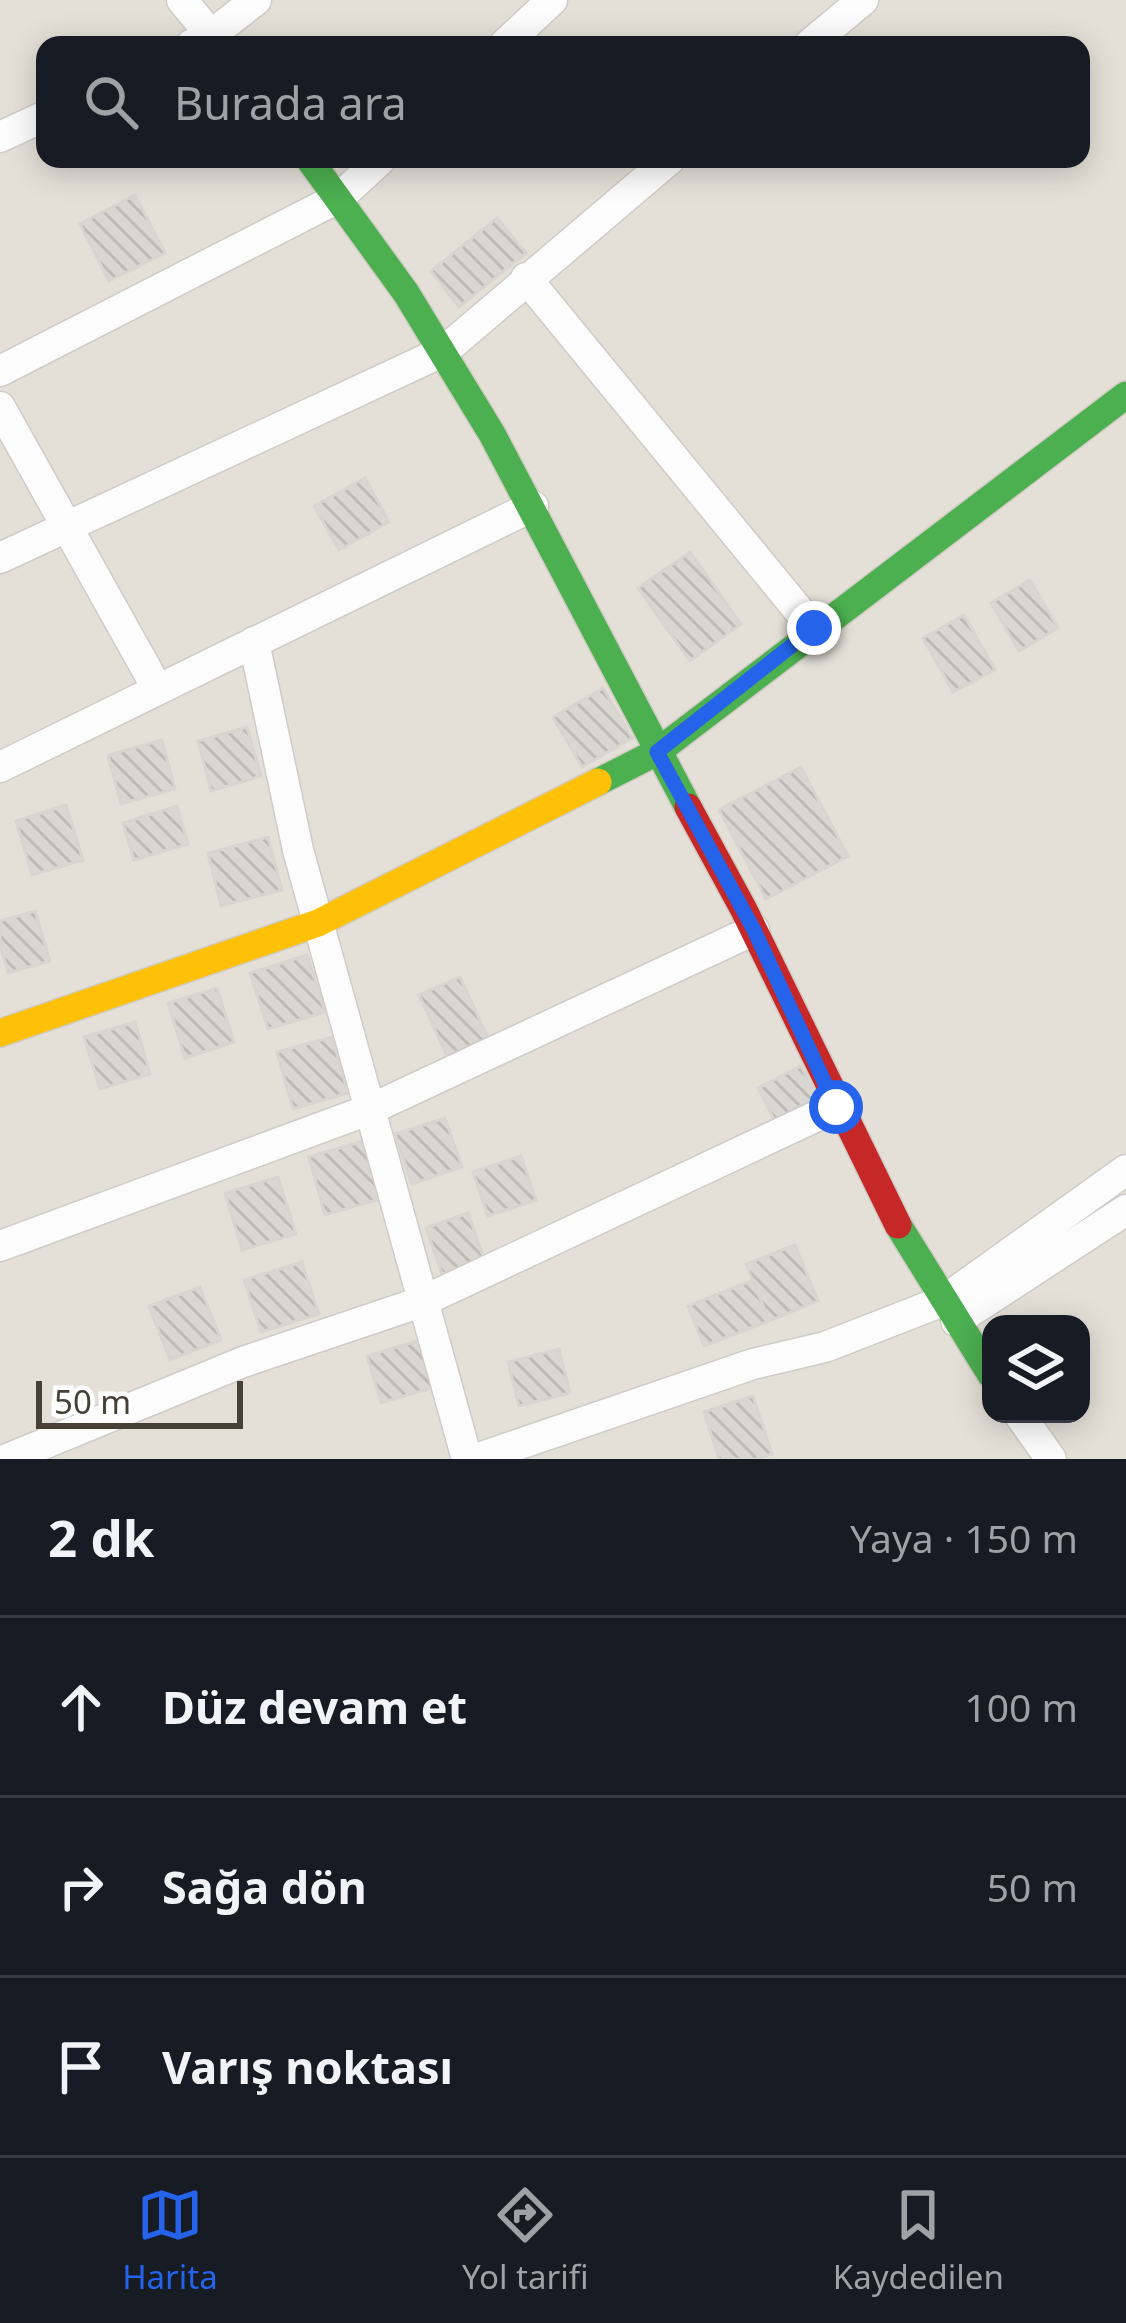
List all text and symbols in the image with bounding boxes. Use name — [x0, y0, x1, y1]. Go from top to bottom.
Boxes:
search box — [36, 36, 1090, 168]
icon: search — [78, 69, 144, 135]
text: Burada ara — [174, 72, 407, 133]
route end — [787, 601, 841, 655]
route start — [809, 1080, 863, 1134]
map controls — [982, 1315, 1090, 1423]
button: layers — [982, 1315, 1090, 1423]
scale bar — [36, 1375, 243, 1428]
text: 50 m — [54, 1379, 131, 1424]
text: 2 dk — [48, 1502, 154, 1572]
text: Yaya · 150 m — [850, 1511, 1078, 1564]
icon: ahead — [48, 1674, 114, 1740]
text: Düz devam et — [162, 1676, 467, 1737]
text: 100 m — [964, 1680, 1078, 1733]
icon: right — [48, 1854, 114, 1920]
text: Sağa dön — [162, 1856, 367, 1917]
text: 50 m — [987, 1860, 1078, 1913]
icon: arrive — [48, 2034, 114, 2100]
text: Varış noktası — [162, 2036, 453, 2097]
tab: Harita — [122, 2182, 218, 2299]
tab: Yol tarifi — [462, 2182, 589, 2299]
tab: Kaydedilen — [833, 2182, 1004, 2299]

